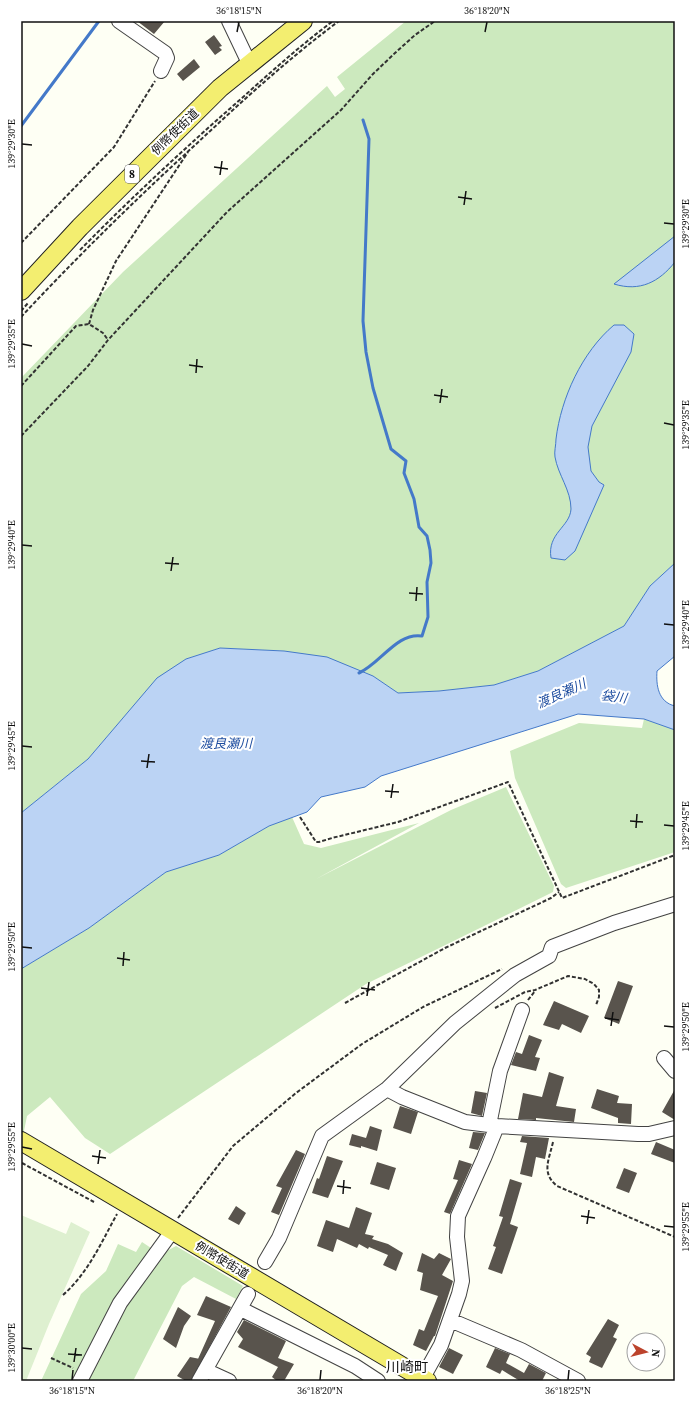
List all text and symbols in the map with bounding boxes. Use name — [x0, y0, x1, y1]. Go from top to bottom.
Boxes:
text: 36°18'15"N — [216, 4, 262, 17]
text: 36°18'20"N — [464, 4, 510, 17]
street label: 例幣使街道 — [148, 105, 202, 159]
text: 139°29'30"E — [5, 119, 18, 169]
road number: 8 — [125, 165, 139, 183]
text: 139°29'30"E — [679, 199, 692, 249]
text: 139°29'35"E — [5, 319, 18, 369]
text: 139°29'35"E — [679, 400, 692, 450]
text: 139°29'40"E — [5, 520, 18, 570]
text: 139°29'40"E — [679, 600, 692, 650]
water label: 渡良瀬川 — [534, 674, 590, 712]
water label: 袋川 — [600, 686, 630, 707]
text: 139°29'45"E — [5, 721, 18, 771]
water label: 渡良瀬川 — [200, 735, 254, 752]
text: 139°29'45"E — [679, 801, 692, 851]
text: 139°29'50"E — [5, 922, 18, 972]
text: 139°29'50"E — [679, 1002, 692, 1052]
text: 139°29'55"E — [5, 1122, 18, 1172]
text: 139°29'55"E — [679, 1202, 692, 1252]
street label: 例幣使街道 — [192, 1238, 252, 1282]
text: 139°30'00"E — [5, 1323, 18, 1373]
north arrow — [626, 1332, 666, 1372]
text: N — [647, 1348, 663, 1358]
district label: 川崎町 — [386, 1357, 428, 1377]
text: 36°18'15"N — [49, 1384, 95, 1397]
text: 36°18'20"N — [297, 1384, 343, 1397]
text: 36°18'25"N — [545, 1384, 591, 1397]

